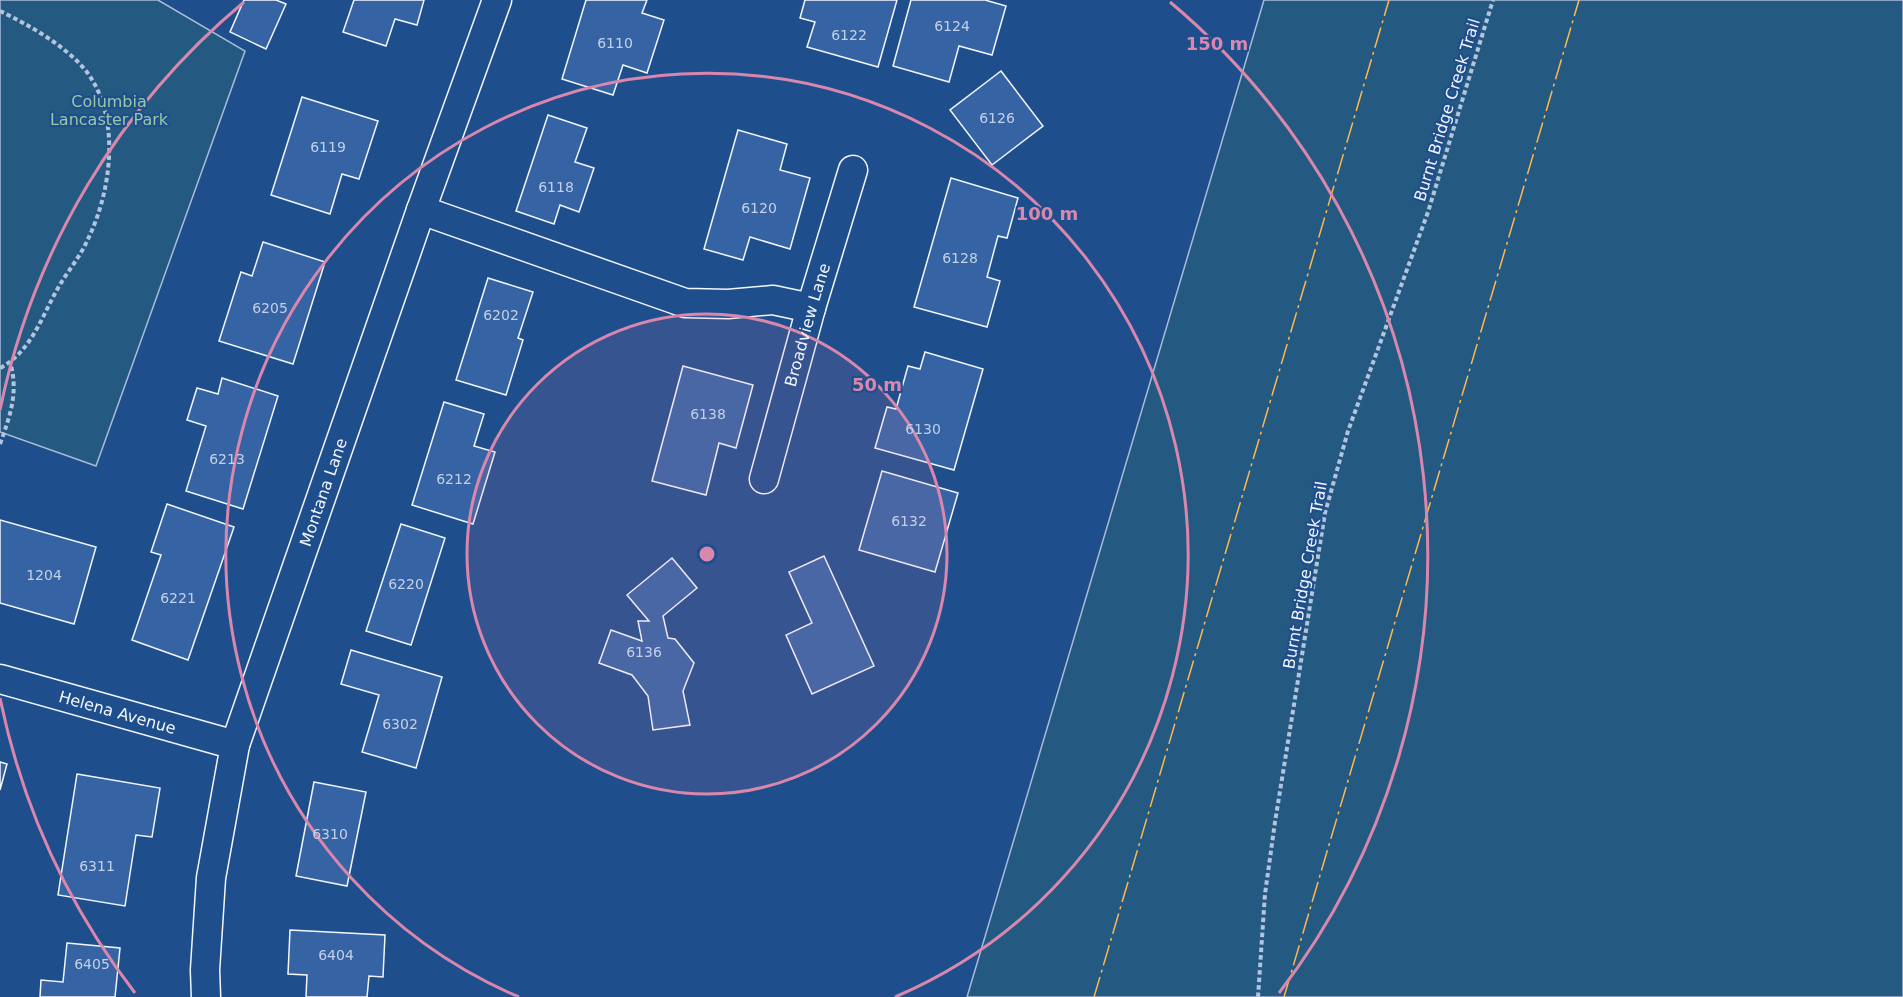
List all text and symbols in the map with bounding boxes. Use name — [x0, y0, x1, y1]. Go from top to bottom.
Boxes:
street label: Burnt Bridge Creek Trail — [1410, 16, 1484, 204]
house number: 6124 — [934, 18, 970, 34]
house number: 6122 — [831, 27, 867, 43]
text: 150 m — [1186, 33, 1248, 54]
house number: 6110 — [597, 35, 633, 51]
park label: Columbia Lancaster Park — [50, 92, 169, 129]
house number: 6126 — [979, 110, 1015, 126]
house number: 6119 — [310, 139, 346, 155]
house number: 6118 — [538, 179, 574, 195]
house number: 6120 — [741, 200, 777, 216]
text: 100 m — [1016, 203, 1078, 224]
house number: 6128 — [942, 250, 978, 266]
street label: Broadview Lane — [780, 261, 834, 389]
house number: 6205 — [252, 300, 288, 316]
house number: 6202 — [483, 307, 519, 323]
text: 50 m — [852, 374, 902, 395]
house number: 6138 — [690, 406, 726, 422]
house number: 6130 — [905, 421, 941, 437]
street label: Montana Lane — [295, 435, 351, 549]
house number: 6213 — [209, 451, 245, 467]
house number: 6212 — [436, 471, 472, 487]
street label: Burnt Bridge Creek Trail — [1279, 480, 1331, 670]
house number: 6132 — [891, 513, 927, 529]
centre of rings — [697, 544, 717, 564]
house number: 1204 — [26, 567, 62, 583]
house number: 6220 — [388, 576, 424, 592]
house number: 6221 — [160, 590, 196, 606]
house number: 6136 — [626, 644, 662, 660]
street label: Helena Avenue — [57, 687, 178, 737]
house number: 6302 — [382, 716, 418, 732]
house number: 6310 — [312, 826, 348, 842]
house number: 6311 — [79, 858, 115, 874]
house number: 6404 — [318, 947, 354, 963]
house number: 6405 — [74, 956, 110, 972]

